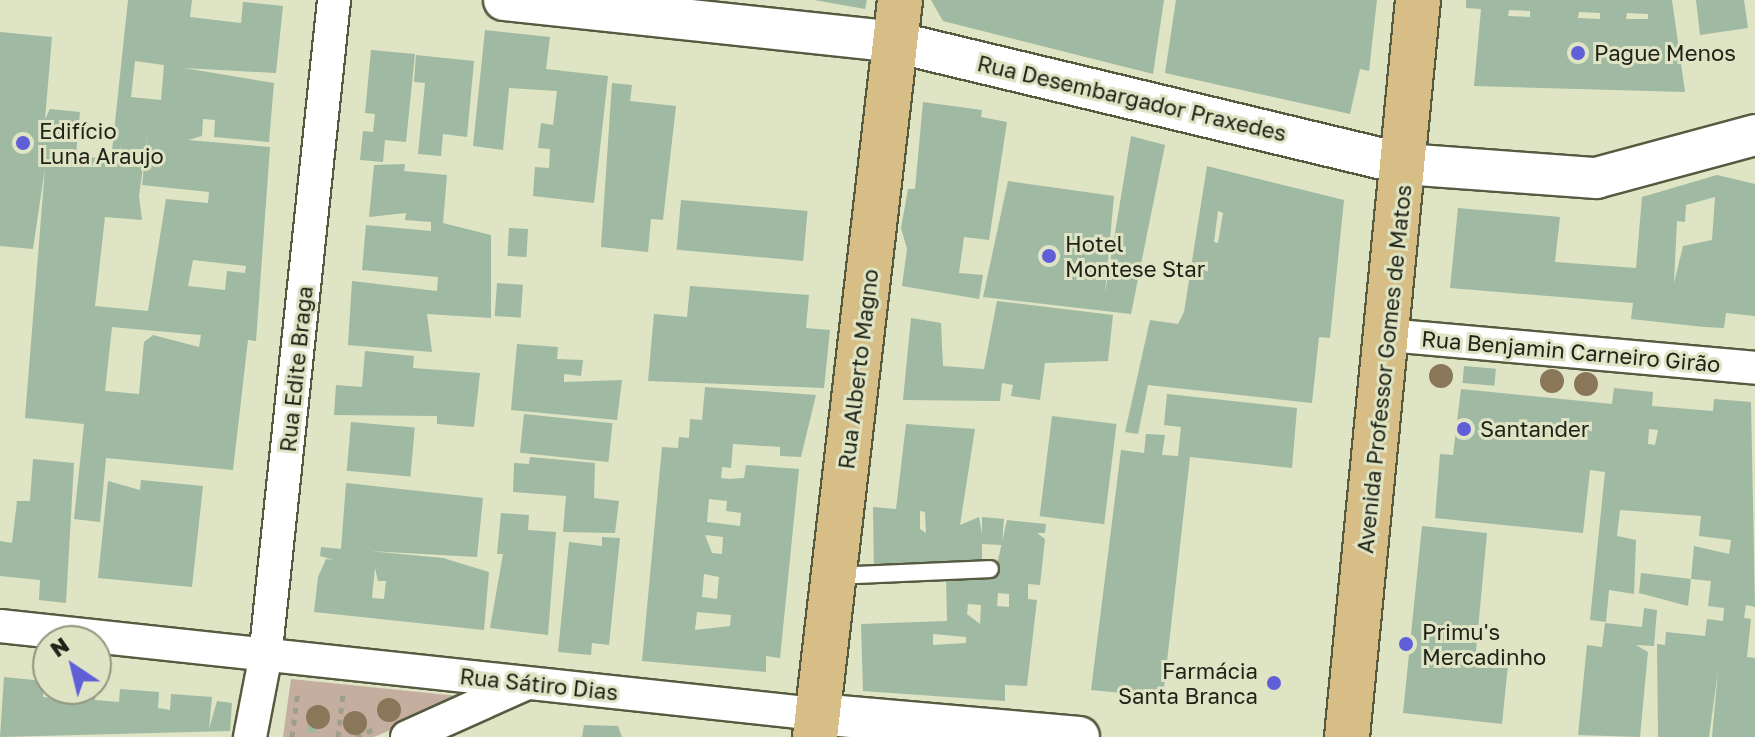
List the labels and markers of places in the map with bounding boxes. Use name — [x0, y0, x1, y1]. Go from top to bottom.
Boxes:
place label: Pague Menos — [1594, 40, 1736, 66]
marker: Pague Menos — [1569, 44, 1587, 62]
place label: Edifício Luna Araujo — [39, 117, 164, 168]
marker: Edifício Luna Araujo — [14, 134, 32, 152]
place label: Hotel Montese Star — [1065, 230, 1205, 282]
marker: Hotel Montese Star — [1040, 247, 1058, 265]
place label: Santander — [1480, 416, 1589, 442]
marker: Santander — [1455, 420, 1473, 438]
place label: Primu's Mercadinho — [1422, 618, 1546, 670]
marker: Primu's Mercadinho — [1397, 635, 1415, 653]
place label: Farmácia Santa Branca — [1118, 657, 1258, 708]
marker: Farmácia Santa Branca — [1265, 674, 1283, 692]

